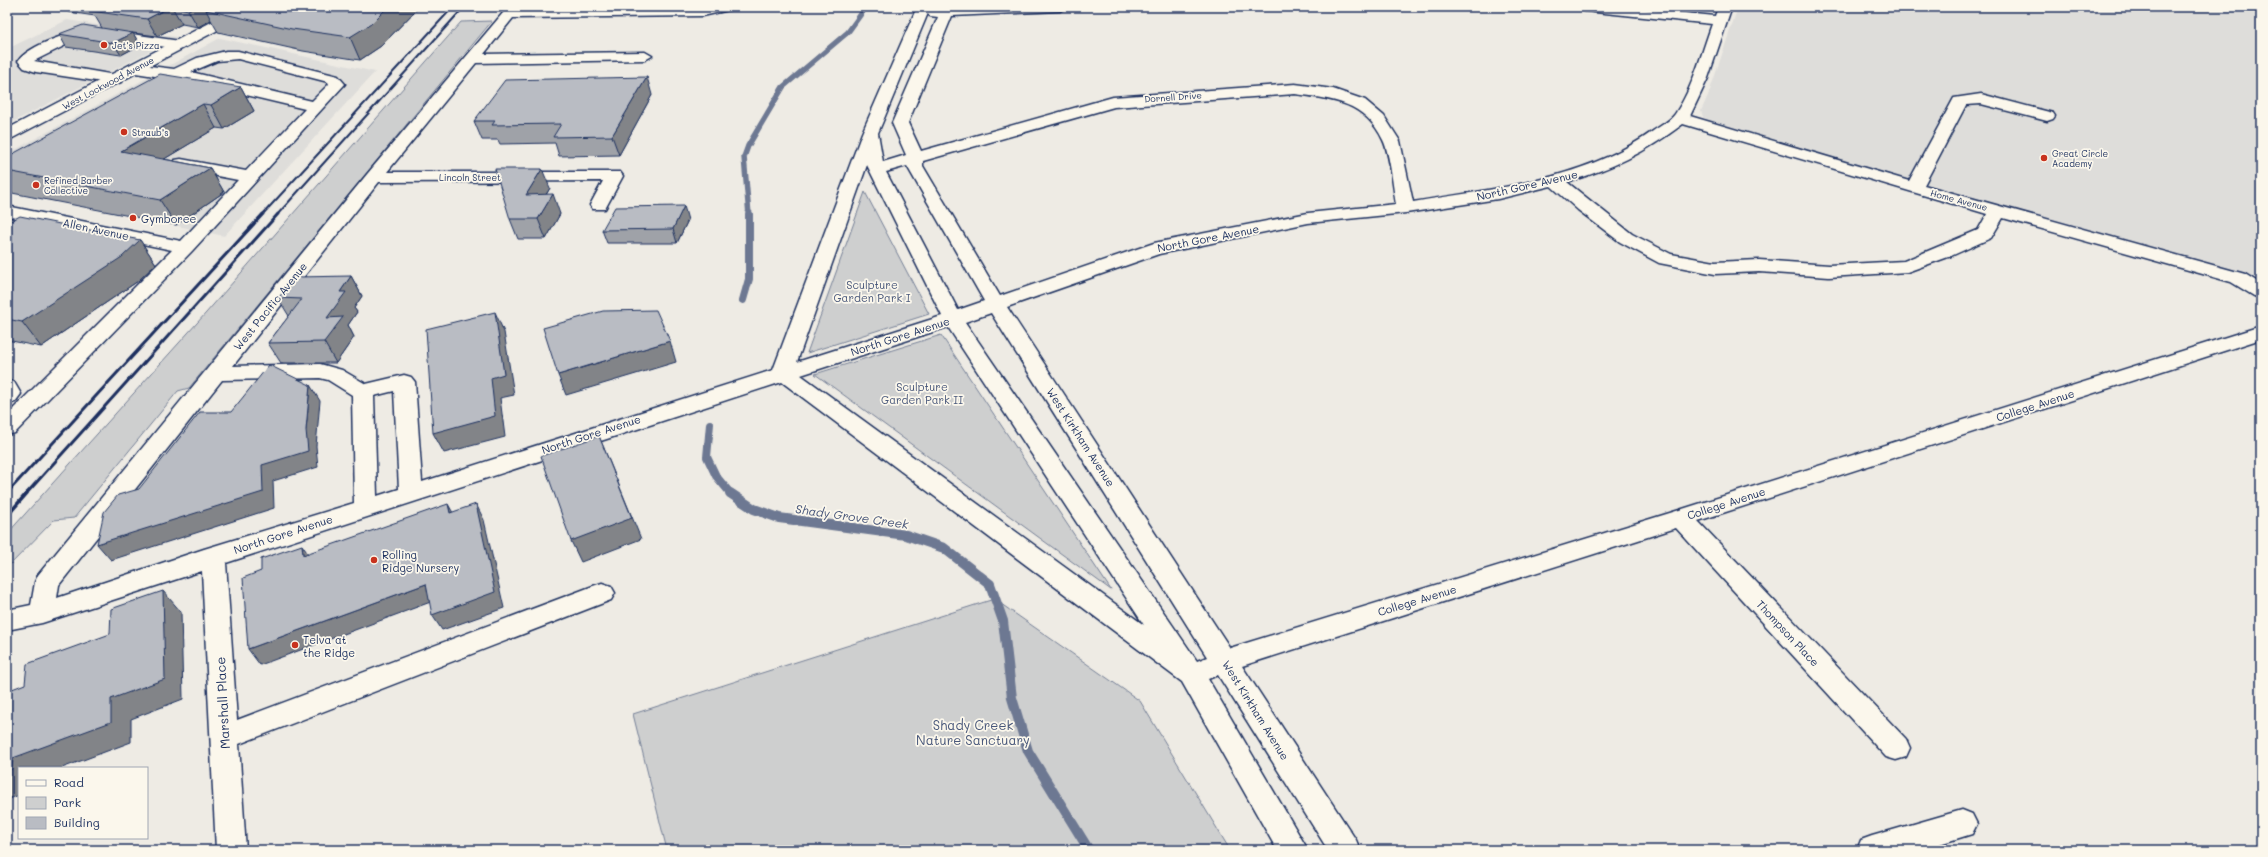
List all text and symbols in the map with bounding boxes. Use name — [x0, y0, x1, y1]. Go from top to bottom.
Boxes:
marker: Jet's Pizza — [99, 40, 109, 50]
place label: Jet's Pizza — [112, 40, 160, 51]
street label: West Lockwood Avenue — [60, 54, 156, 112]
street label: Dornell Drive — [1144, 89, 1202, 105]
marker: Straub’s — [119, 127, 129, 137]
place label: Straub’s — [132, 127, 169, 138]
place label: Great Circle Academy — [2052, 148, 2108, 169]
marker: Great Circle Academy — [2039, 153, 2049, 163]
street label: North Gore Avenue — [1475, 166, 1579, 204]
street label: Lincoln Street — [439, 172, 501, 183]
place label: Refined Barber Collective — [44, 175, 112, 196]
marker: Refined Barber Collective — [31, 180, 41, 190]
street label: Home Avenue — [1929, 187, 1989, 213]
place label: Gymboree — [141, 211, 197, 226]
marker: Gymboree — [128, 213, 138, 223]
street label: Allen Avenue — [61, 215, 131, 243]
street label: North Gore Avenue — [1156, 221, 1260, 255]
street label: West Pacific Avenue — [230, 259, 310, 353]
park label: Sculpture Garden Park I — [833, 277, 911, 305]
street label: North Gore Avenue — [849, 313, 952, 359]
park label: Sculpture Garden Park II — [881, 379, 963, 407]
street label: West Kirkham Avenue — [1043, 385, 1119, 489]
street label: College Avenue — [1994, 385, 2076, 425]
street label: North Gore Avenue — [540, 411, 643, 457]
street label: College Avenue — [1685, 483, 1767, 523]
water label: Shady Grove Creek — [794, 500, 910, 532]
street label: North Gore Avenue — [232, 511, 335, 557]
place label: Rolling Ridge Nursery — [382, 547, 459, 575]
marker: Rolling Ridge Nursery — [369, 555, 379, 565]
street label: College Avenue — [1376, 581, 1458, 619]
street label: Thompson Place — [1753, 597, 1823, 670]
place label: Telva at the Ridge — [303, 632, 355, 660]
marker: Telva at the Ridge — [290, 640, 300, 650]
street label: Marshall Place — [211, 656, 233, 750]
street label: West Kirkham Avenue — [1219, 657, 1293, 763]
park label: Shady Creek Nature Sanctuary — [916, 716, 1030, 748]
legend — [18, 767, 148, 839]
text: Road — [54, 774, 84, 790]
text: Park — [54, 794, 81, 810]
text: Building — [54, 814, 100, 830]

